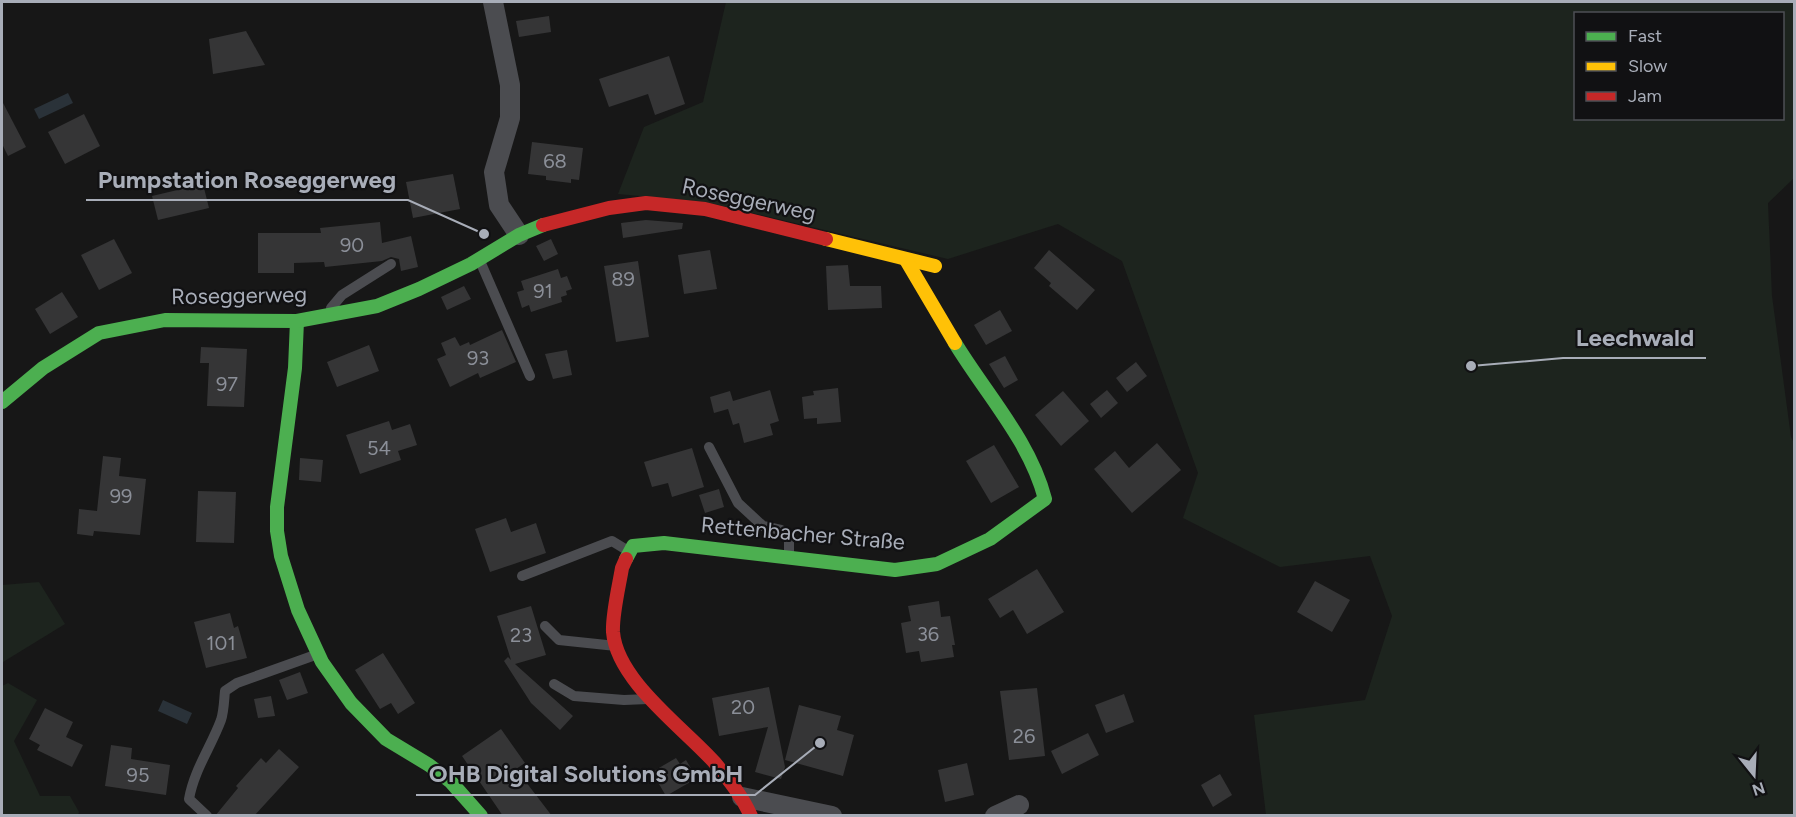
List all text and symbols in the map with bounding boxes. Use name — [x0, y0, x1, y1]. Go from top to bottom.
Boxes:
legend — [1574, 12, 1784, 120]
text: Fast — [1628, 25, 1662, 47]
text: Slow — [1628, 55, 1667, 77]
text: Jam — [1628, 85, 1662, 107]
house number: 68 — [543, 149, 567, 173]
callout: Pumpstation Roseggerweg — [86, 158, 408, 200]
text: Pumpstation Roseggerweg — [98, 165, 396, 194]
street label: Roseggerweg — [680, 172, 818, 227]
house number: 90 — [340, 233, 364, 257]
house number: 89 — [611, 267, 635, 291]
house number: 91 — [533, 279, 553, 303]
street label: Roseggerweg — [171, 281, 307, 310]
callout: Leechwald — [1563, 316, 1706, 358]
text: Leechwald — [1576, 323, 1694, 352]
house number: 93 — [467, 346, 489, 370]
house number: 97 — [216, 372, 238, 396]
house number: 54 — [367, 436, 391, 460]
house number: 99 — [110, 484, 132, 508]
street label: Rettenbacher Straße — [700, 511, 906, 556]
house number: 36 — [917, 622, 939, 646]
house number: 23 — [510, 623, 532, 647]
house number: 101 — [206, 631, 236, 655]
house number: 20 — [731, 695, 755, 719]
house number: 26 — [1013, 724, 1035, 748]
north arrow — [1724, 745, 1784, 805]
callout: OHB Digital Solutions GmbH — [416, 753, 755, 795]
text: OHB Digital Solutions GmbH — [429, 759, 743, 788]
house number: 95 — [127, 763, 149, 787]
text: N — [1750, 778, 1767, 800]

